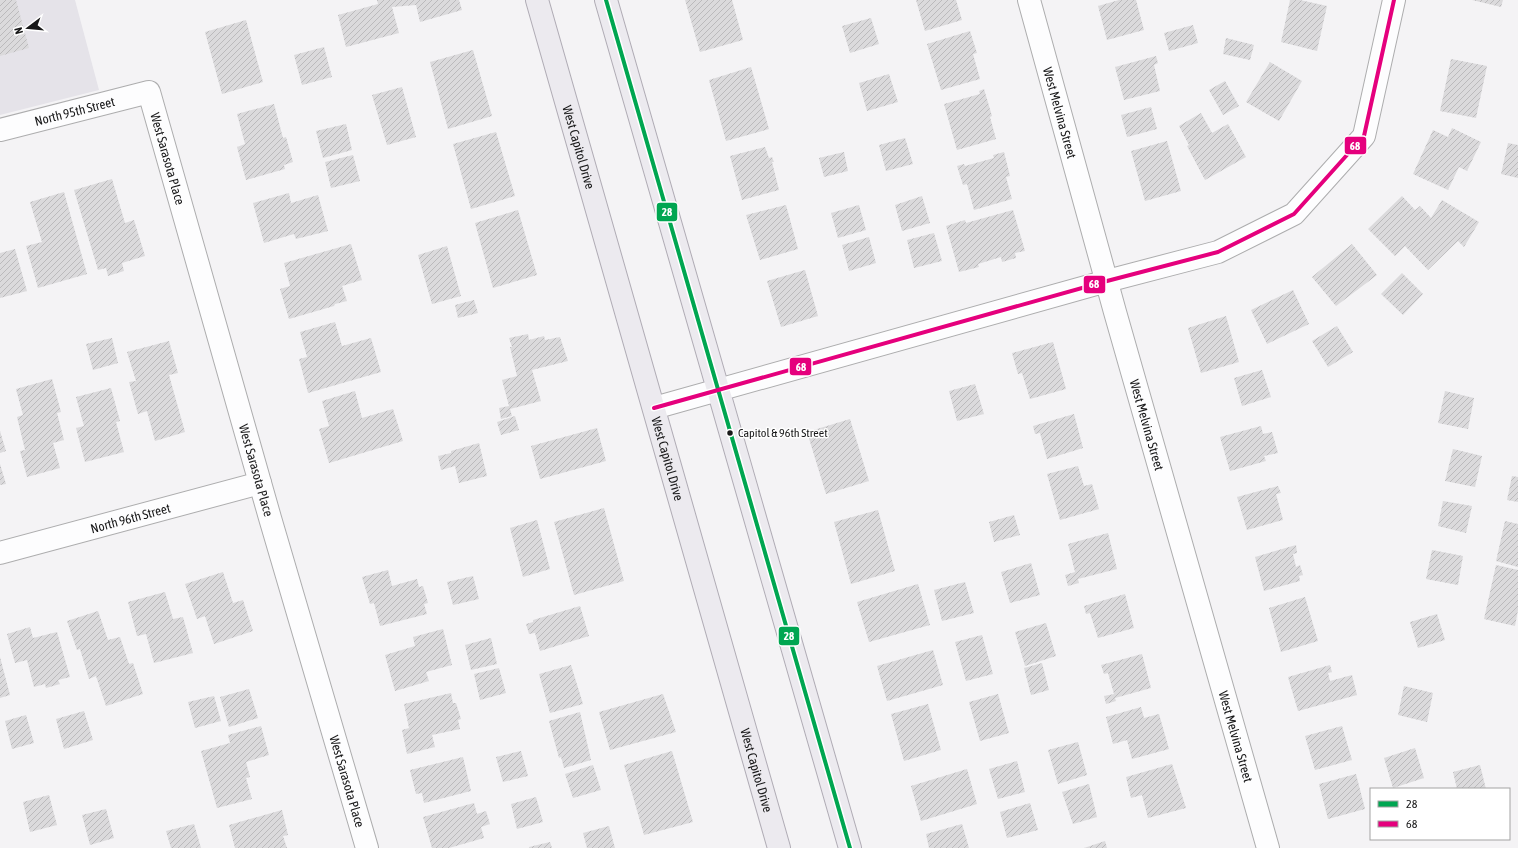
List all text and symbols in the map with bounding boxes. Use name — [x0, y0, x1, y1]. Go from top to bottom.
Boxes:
north arrow — [8, 8, 48, 48]
text: N — [12, 26, 25, 36]
street label: West Melvina Street — [1040, 65, 1080, 160]
street label: North 95th Street — [33, 94, 116, 128]
street label: West Capitol Drive — [560, 104, 598, 191]
street label: West Sarasota Place — [148, 111, 188, 206]
line badge: 68 — [1344, 136, 1367, 155]
text: 68 — [1350, 140, 1360, 152]
line badge: 28 — [656, 202, 678, 222]
text: 28 — [662, 206, 672, 218]
line badge: 68 — [1083, 275, 1106, 294]
text: 68 — [1089, 278, 1099, 290]
line badge: 68 — [789, 357, 812, 376]
text: 68 — [796, 361, 806, 373]
street label: West Melvina Street — [1127, 378, 1167, 472]
street label: West Capitol Drive — [649, 415, 687, 502]
street label: West Sarasota Place — [236, 422, 277, 518]
place label: Capitol & 96th Street — [738, 426, 828, 440]
marker: Capitol & 96th Street — [725, 428, 735, 438]
street label: North 96th Street — [89, 500, 172, 536]
line badge: 28 — [778, 626, 800, 646]
text: 28 — [784, 630, 794, 642]
street label: West Melvina Street — [1216, 689, 1256, 784]
street label: West Capitol Drive — [738, 727, 776, 814]
street label: West Sarasota Place — [327, 734, 368, 829]
legend — [1370, 788, 1510, 840]
text: 28 — [1406, 797, 1418, 811]
text: 68 — [1406, 817, 1418, 831]

